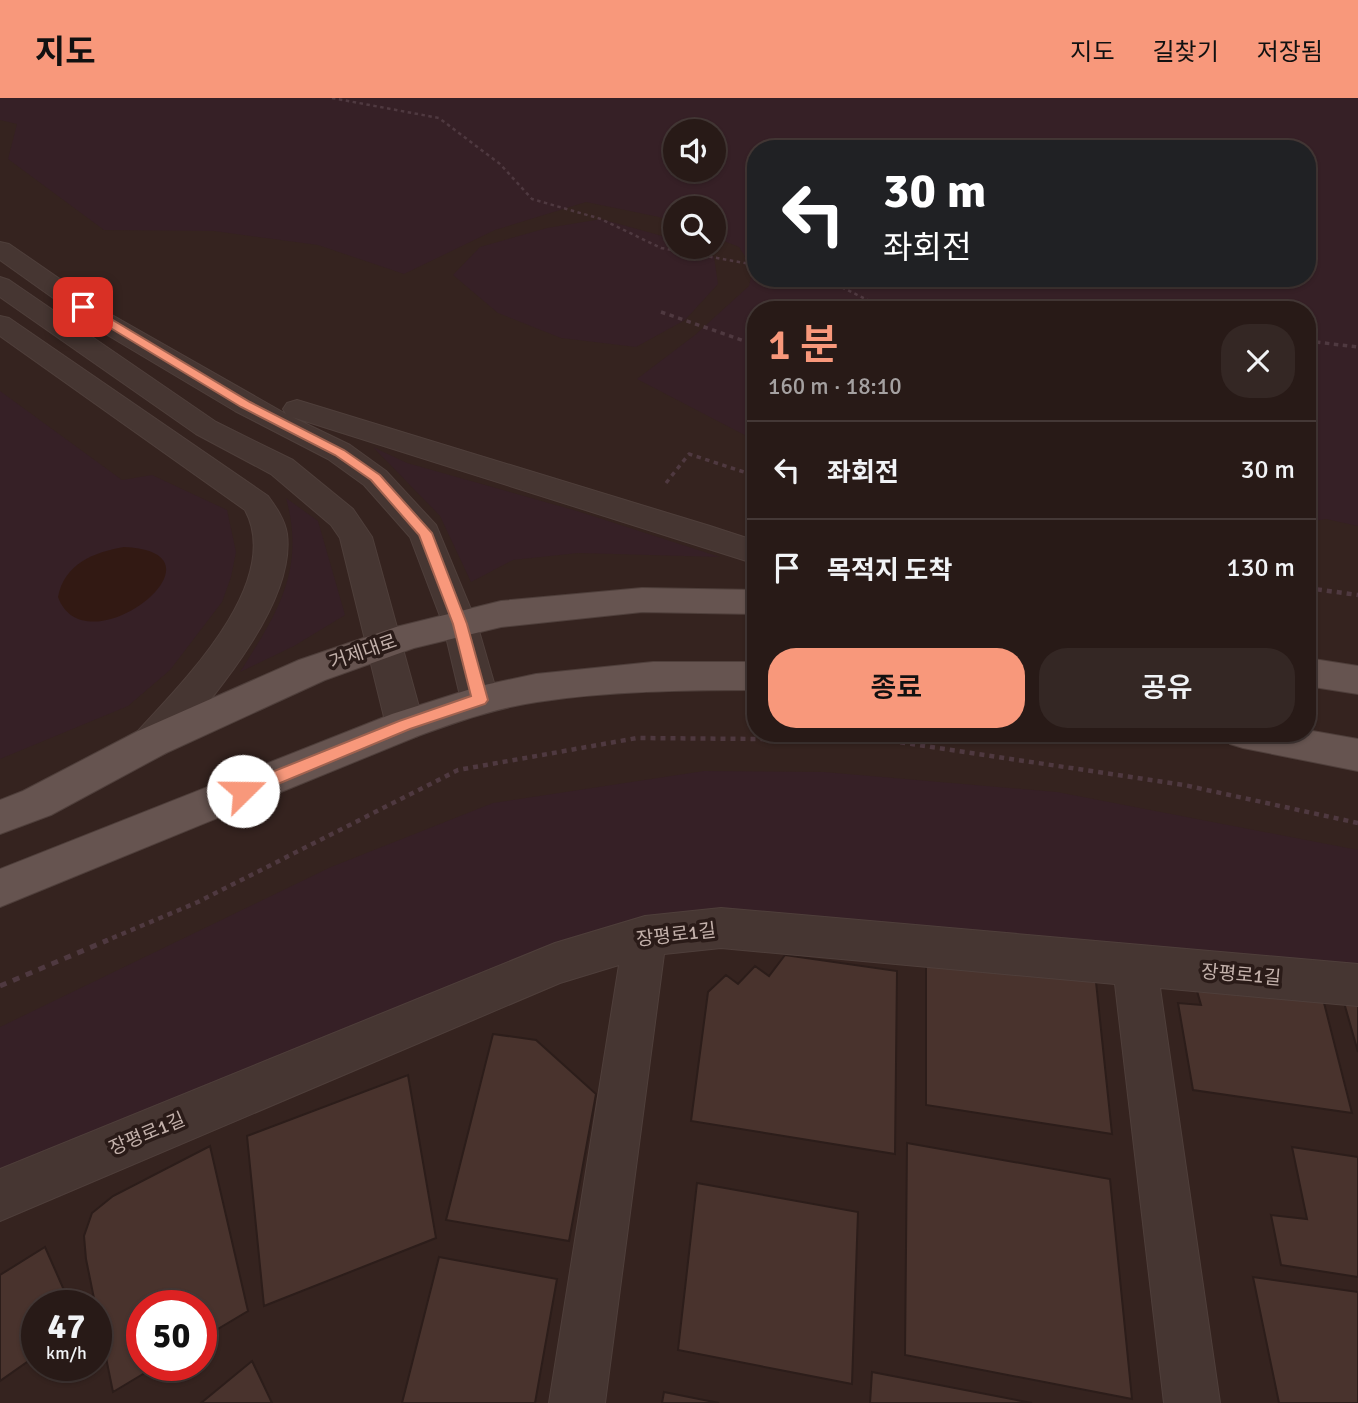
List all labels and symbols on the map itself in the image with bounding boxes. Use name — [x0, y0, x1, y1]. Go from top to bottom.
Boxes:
pin — [53, 277, 113, 337]
street label: 거제대로 — [326, 629, 400, 675]
position arrow — [206, 754, 280, 828]
street label: 장평로1길 — [635, 918, 717, 952]
street label: 장평로1길 — [1200, 960, 1282, 990]
street label: 장평로1길 — [105, 1107, 189, 1161]
speed limit sign: 50 — [126, 1290, 217, 1381]

